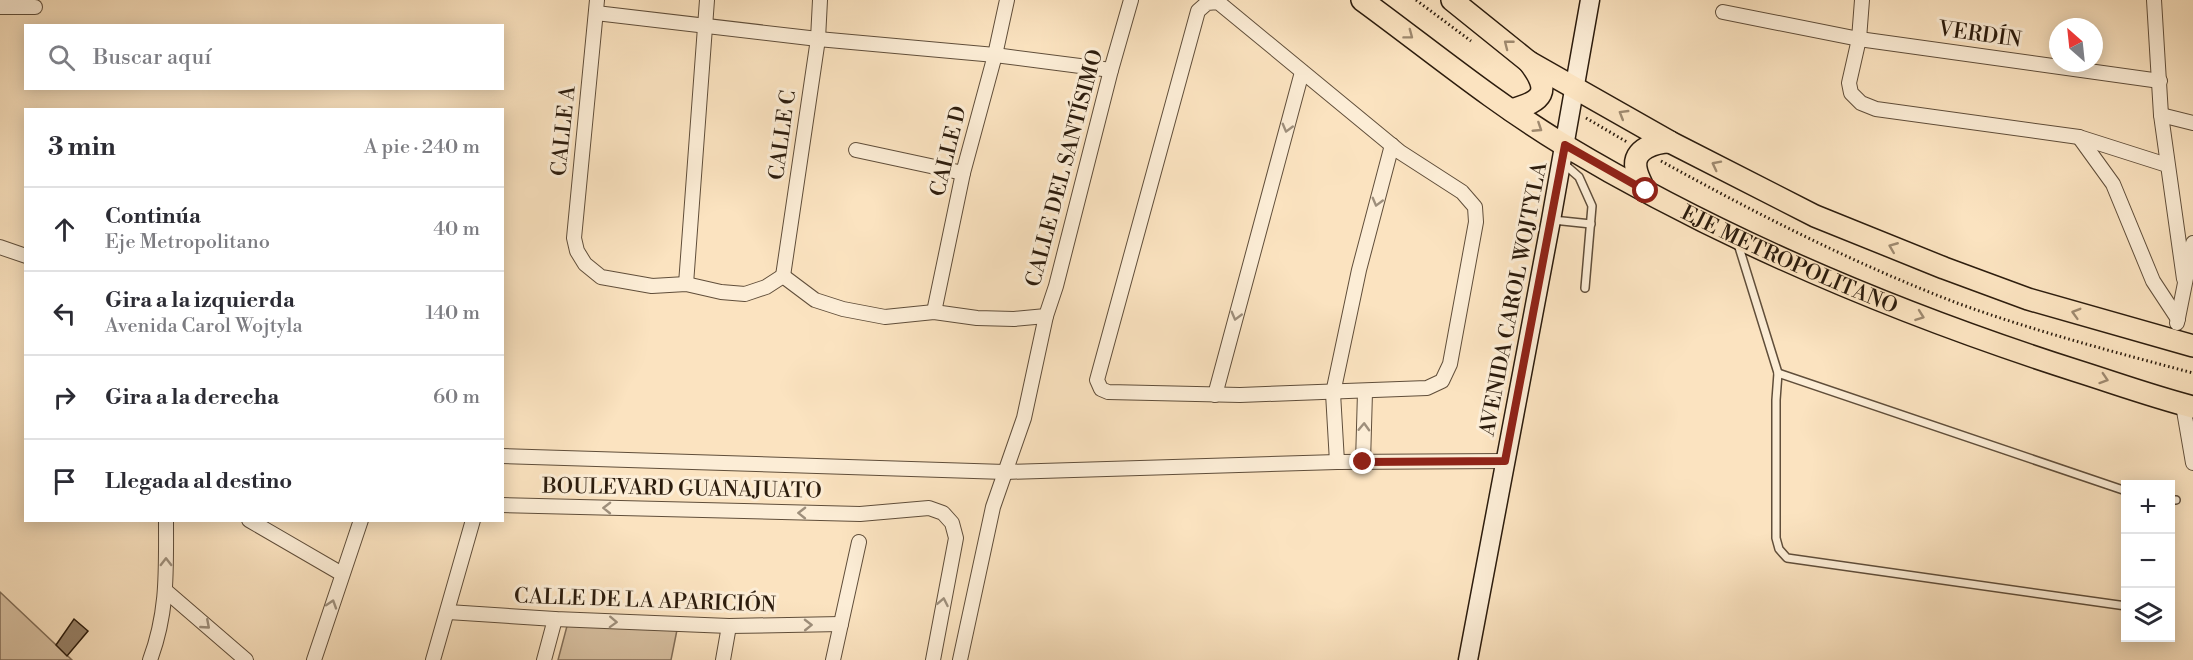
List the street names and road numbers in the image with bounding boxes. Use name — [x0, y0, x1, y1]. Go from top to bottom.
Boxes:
street label: VERDÍN — [1936, 14, 2024, 54]
street label: CALLE DEL SANTÍSIMO — [1019, 46, 1109, 290]
street label: CALLE A — [546, 84, 582, 177]
street label: CALLE C — [764, 89, 802, 182]
street label: CALLE D — [925, 103, 973, 199]
street label: AVENIDA CAROL WOJTYLA — [1474, 159, 1553, 439]
street label: EJE METROPOLITANO — [1677, 200, 1901, 320]
street label: BOULEVARD GUANAJUATO — [541, 474, 822, 504]
street label: CALLE DE LA APARICIÓN — [513, 580, 777, 619]

